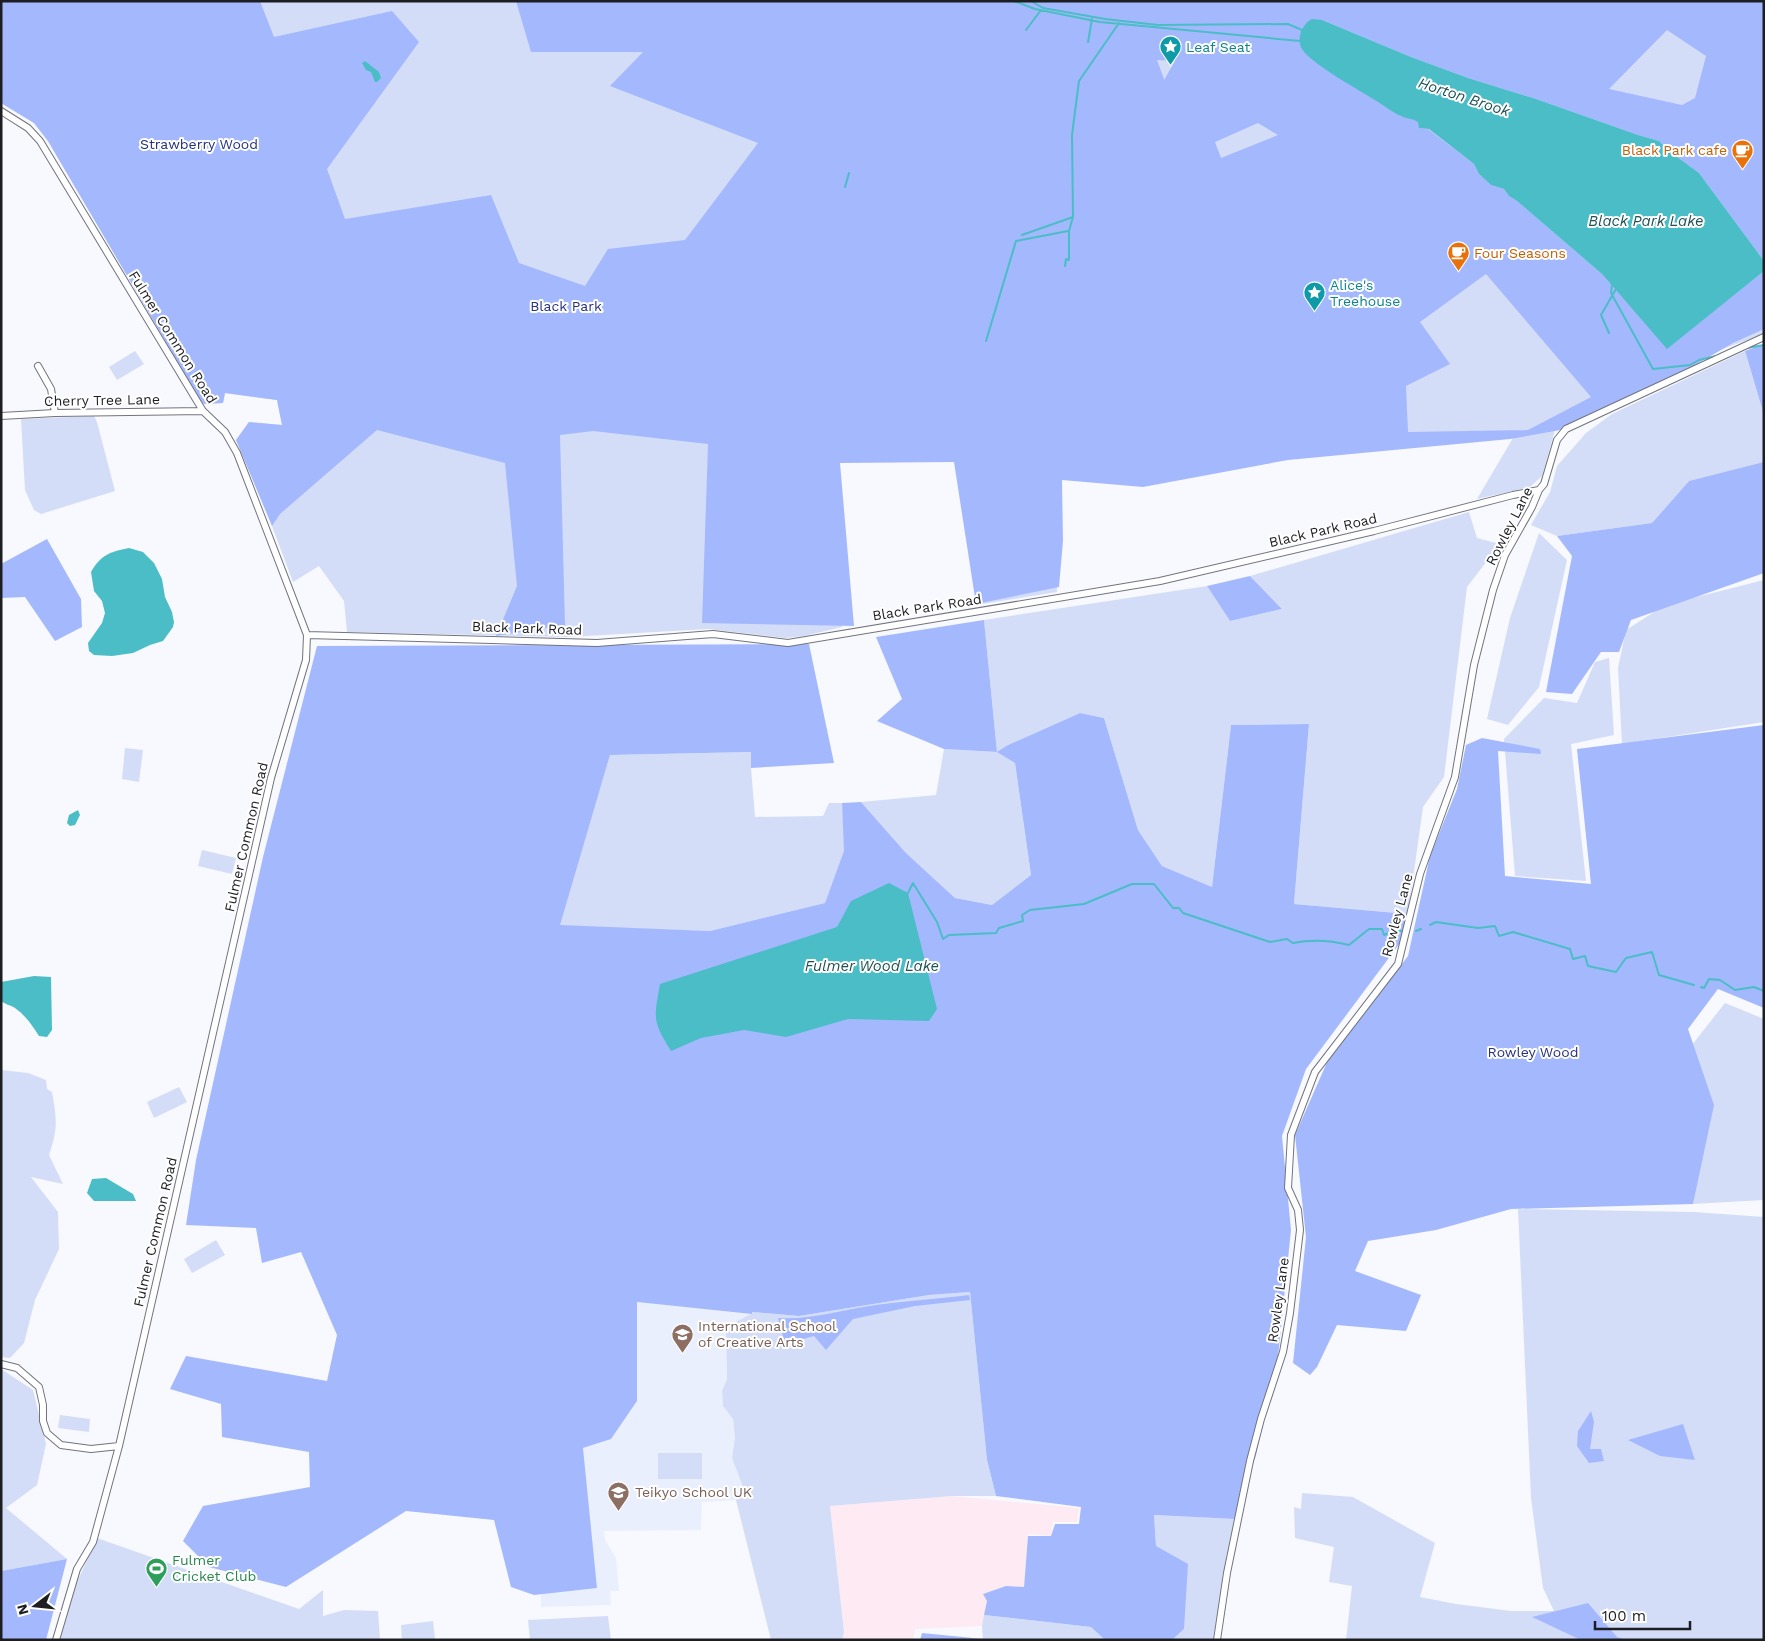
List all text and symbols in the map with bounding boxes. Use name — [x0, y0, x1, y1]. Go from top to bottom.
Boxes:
place icon: Leaf Seat — [1158, 35, 1182, 66]
place label: Leaf Seat — [1186, 39, 1251, 55]
water label: Horton Brook — [1416, 74, 1513, 121]
park label: Strawberry Wood — [140, 136, 258, 152]
cafe icon: Black Park cafe — [1731, 138, 1755, 169]
place label: Black Park cafe — [1622, 142, 1727, 158]
water label: Black Park Lake — [1588, 212, 1704, 230]
cafe icon: Four Seasons — [1446, 241, 1470, 272]
place label: Four Seasons — [1474, 245, 1566, 261]
street label: Fulmer Common Road — [126, 268, 220, 406]
place label: Alice's Treehouse — [1330, 277, 1400, 309]
place icon: Alice's Treehouse — [1302, 281, 1326, 312]
park label: Black Park — [530, 298, 602, 314]
street label: Cherry Tree Lane — [44, 391, 160, 409]
street label: Rowley Lane — [1482, 484, 1536, 568]
street label: Black Park Road — [1267, 510, 1379, 550]
street label: Black Park Road — [871, 590, 983, 624]
street label: Black Park Road — [472, 618, 582, 638]
street label: Fulmer Common Road — [221, 761, 271, 913]
street label: Rowley Lane — [1378, 872, 1416, 958]
water label: Fulmer Wood Lake — [805, 957, 939, 975]
park label: Rowley Wood — [1488, 1044, 1578, 1060]
street label: Fulmer Common Road — [130, 1156, 180, 1308]
street label: Rowley Lane — [1264, 1256, 1292, 1344]
place label: International School of Creative Arts — [698, 1318, 837, 1350]
school or university icon: International School of Creative Arts — [670, 1322, 694, 1353]
school or university icon: Teikyo School UK — [607, 1480, 631, 1511]
place label: Teikyo School UK — [635, 1484, 752, 1500]
place label: Fulmer Cricket Club — [172, 1552, 256, 1584]
sports icon: Fulmer Cricket Club — [144, 1556, 168, 1587]
north arrow — [10, 1581, 60, 1631]
scale bar — [1595, 1598, 1690, 1630]
text: N — [13, 1602, 32, 1617]
text: 100 m — [1602, 1607, 1646, 1625]

